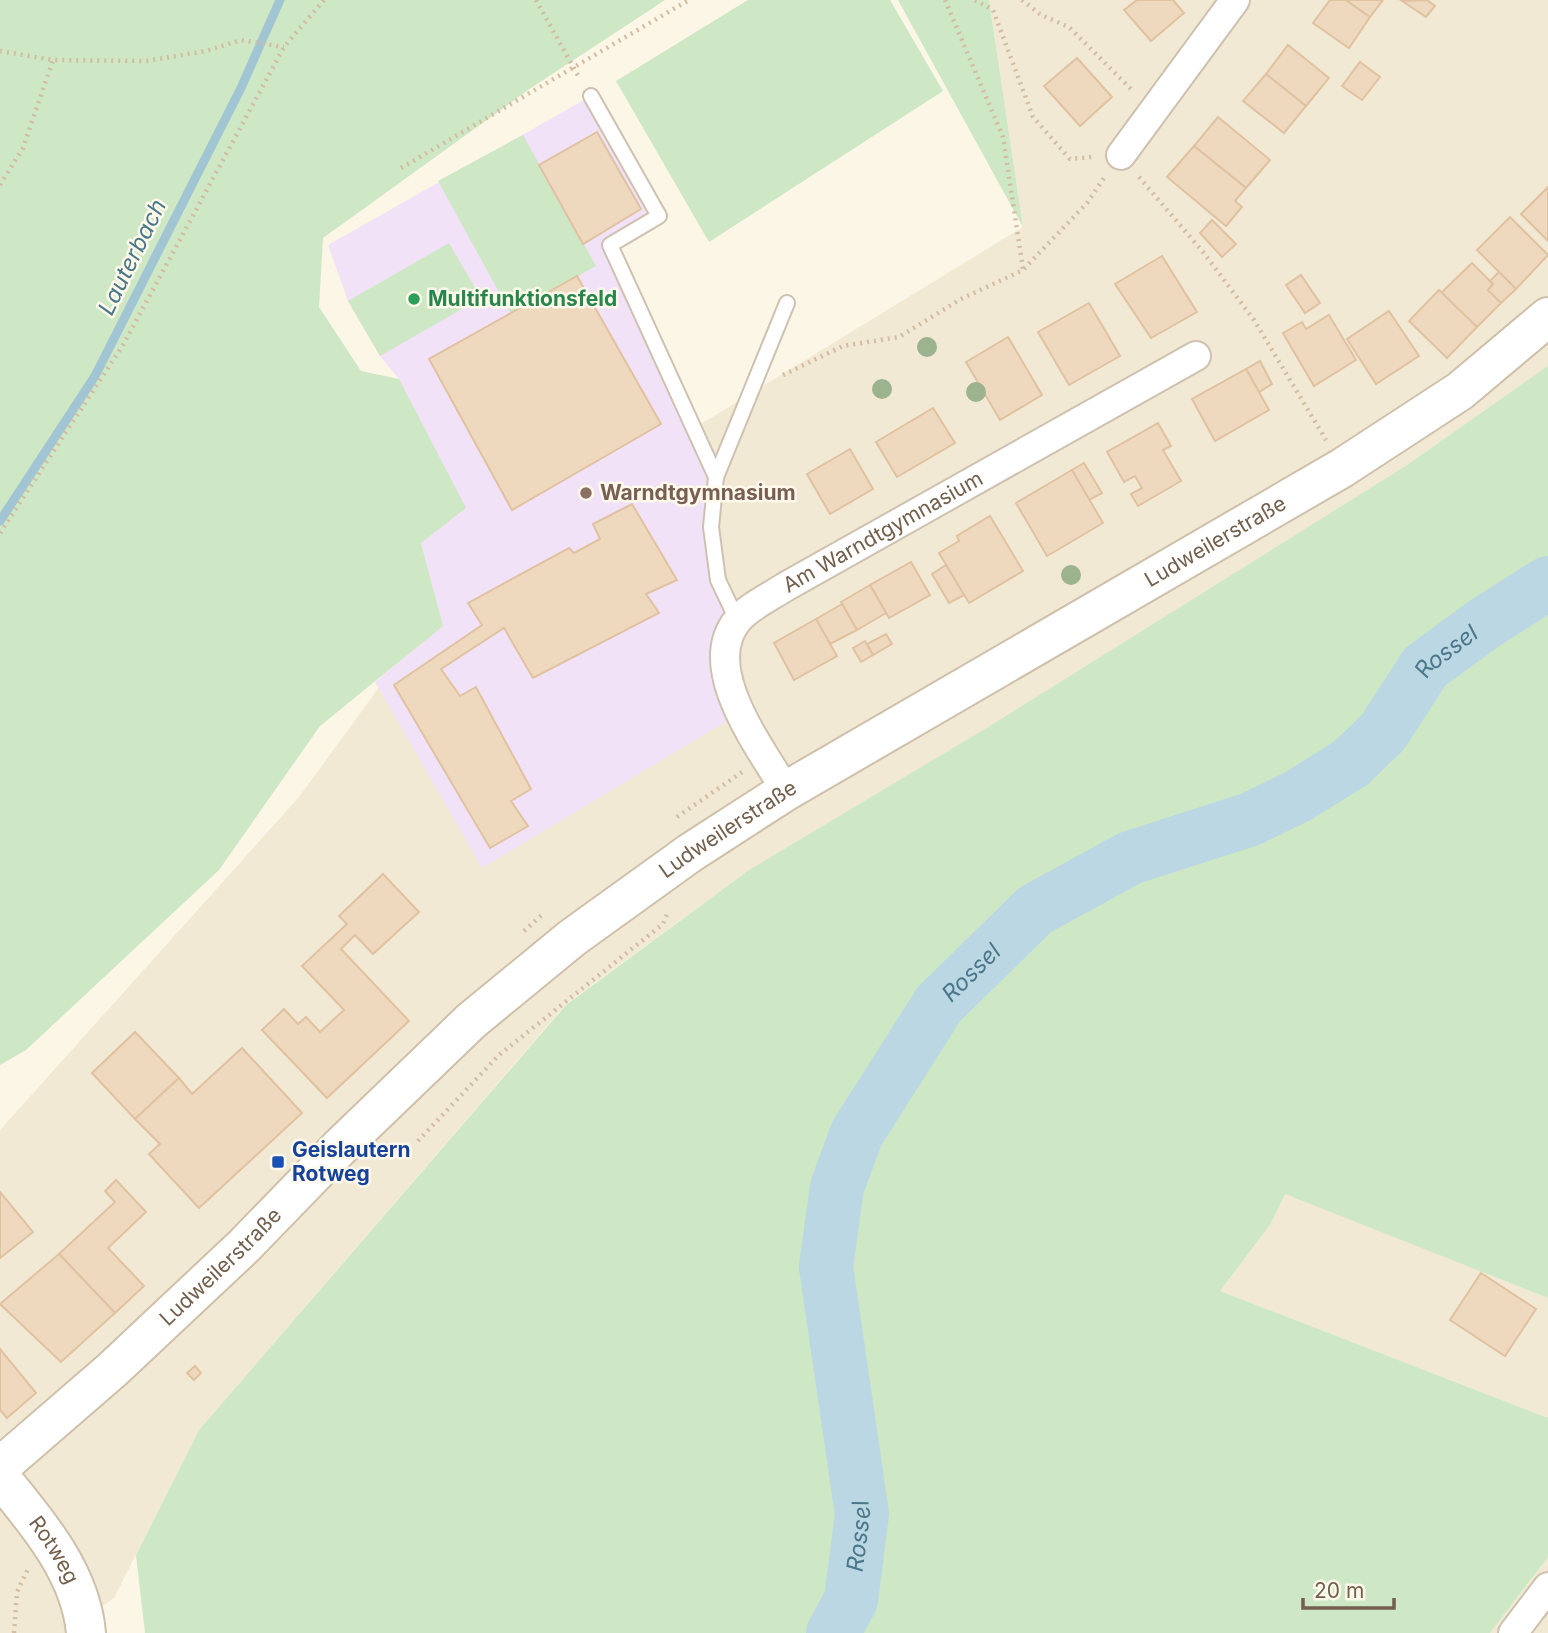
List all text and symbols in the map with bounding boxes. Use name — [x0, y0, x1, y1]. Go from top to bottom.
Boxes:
water label: Lauterbach — [92, 195, 172, 319]
place label: Multifunktionsfeld — [428, 286, 617, 311]
marker: Multifunktionsfeld — [406, 291, 422, 307]
street label: Am Warndtgymnasium — [778, 466, 987, 598]
place label: Warndtgymnasium — [600, 480, 796, 505]
marker: Warndtgymnasium — [578, 485, 594, 501]
street label: Ludweilerstraße — [1140, 490, 1290, 592]
water label: Rossel — [1408, 619, 1484, 682]
street label: Ludweilerstraße — [654, 775, 801, 883]
water label: Rossel — [936, 937, 1007, 1008]
place label: Geislautern Rotweg — [292, 1137, 410, 1186]
marker: Geislautern Rotweg — [270, 1154, 286, 1170]
street label: Ludweilerstraße — [154, 1202, 286, 1331]
water label: Rossel — [841, 1498, 877, 1573]
street label: Rotweg — [24, 1511, 85, 1588]
scale bar — [1303, 1566, 1394, 1610]
text: 20 m — [1314, 1578, 1364, 1603]

